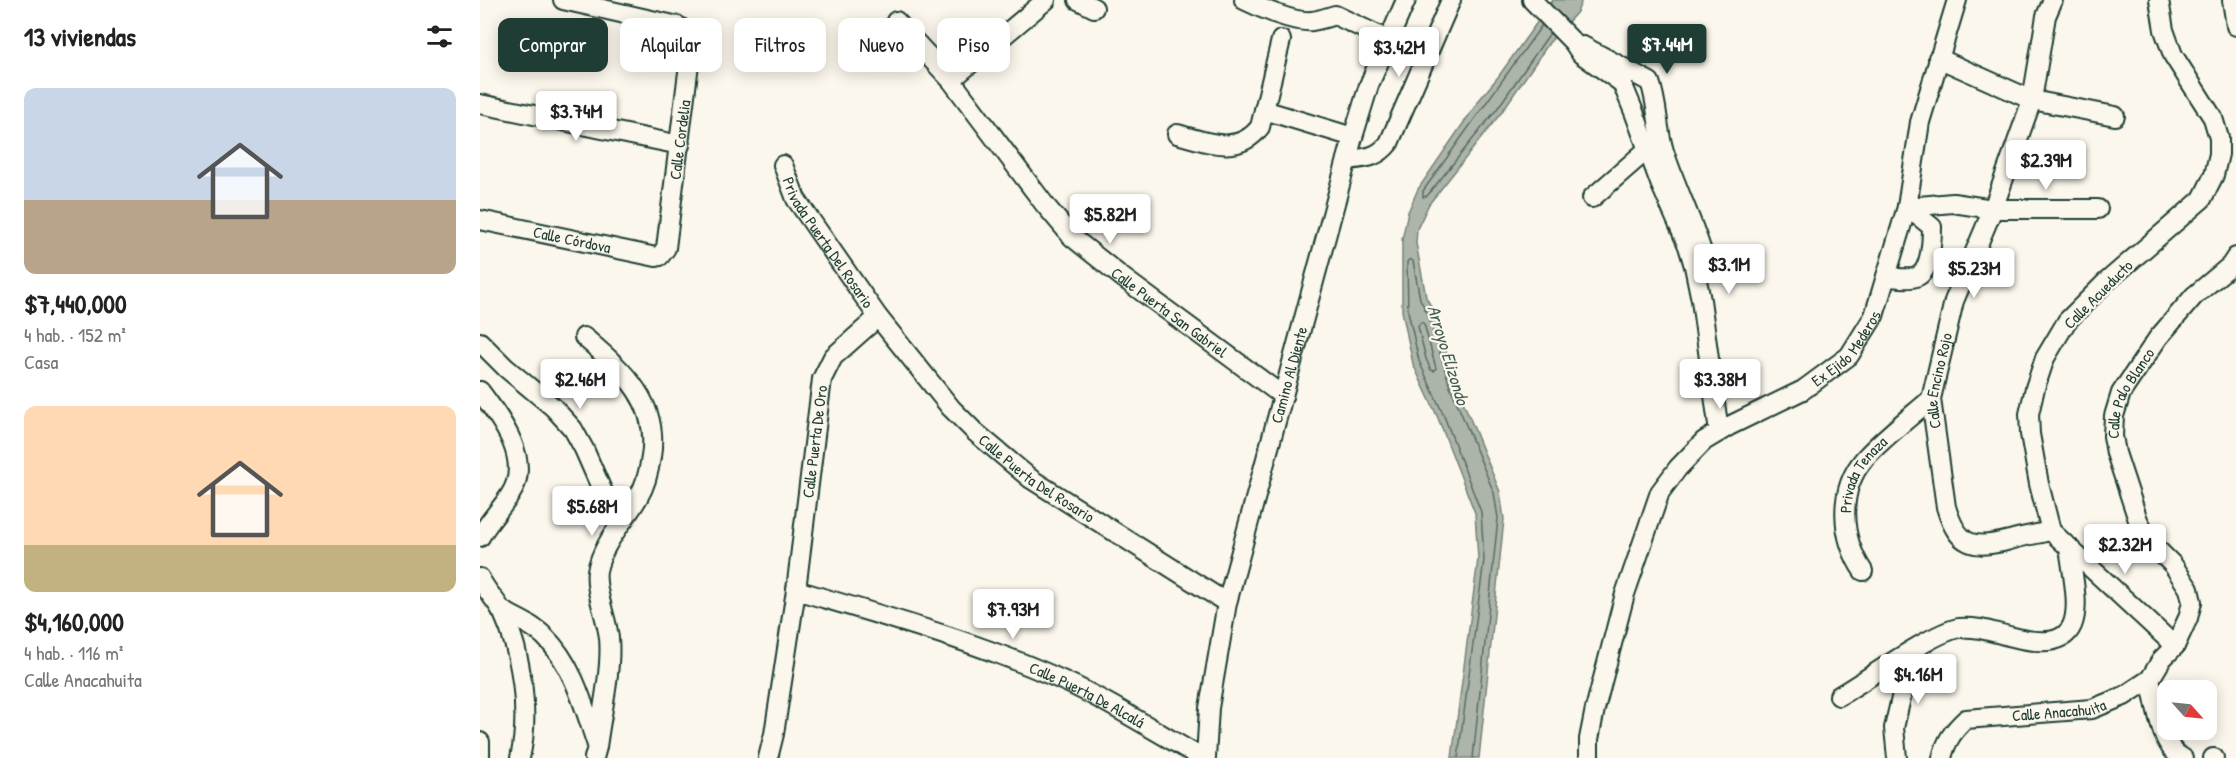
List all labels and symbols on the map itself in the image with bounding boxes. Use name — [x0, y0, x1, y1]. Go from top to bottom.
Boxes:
pin: $7.44M — [1618, 24, 1716, 75]
pin: $3.42M — [1350, 27, 1448, 78]
pin: $3.74M — [527, 91, 625, 142]
street label: Calle Cordelia — [664, 99, 695, 181]
pin: $2.39M — [1997, 140, 2095, 191]
street label: Privada Puerta Del Rosario — [778, 174, 880, 312]
pin: $5.82M — [1061, 194, 1159, 245]
street label: Calle Córdova — [531, 220, 613, 258]
pin: $3.1M — [1687, 244, 1771, 295]
pin: $5.23M — [1925, 248, 2023, 299]
street label: Calle Acueducto — [2059, 254, 2138, 333]
street label: Calle Puerta San Gabriel — [1107, 262, 1233, 363]
water label: Arroyo Elizondo — [1421, 302, 1476, 409]
street label: Ex Ejido Mederos — [1807, 309, 1886, 391]
street label: Camino Al Diente — [1265, 323, 1312, 426]
street label: Calle Encino Rojo — [1920, 330, 1957, 430]
street label: Calle Palo Blanco — [2102, 343, 2160, 439]
pin: $2.46M — [531, 359, 629, 410]
pin: $3.38M — [1671, 359, 1769, 410]
street label: Calle Puerta De Oro — [796, 383, 832, 499]
street label: Calle Puerta Del Rosario — [974, 429, 1099, 528]
street label: Privada Tenaza — [1834, 431, 1892, 513]
pin: $5.68M — [543, 486, 641, 537]
pin: $2.32M — [2076, 524, 2174, 575]
pin: $7.93M — [964, 589, 1062, 640]
pin: $4.16M — [1869, 654, 1967, 705]
street label: Calle Puerta De Alcalá — [1026, 656, 1149, 733]
north arrow — [2157, 680, 2217, 740]
street label: Calle Anacahuita — [2011, 693, 2109, 726]

